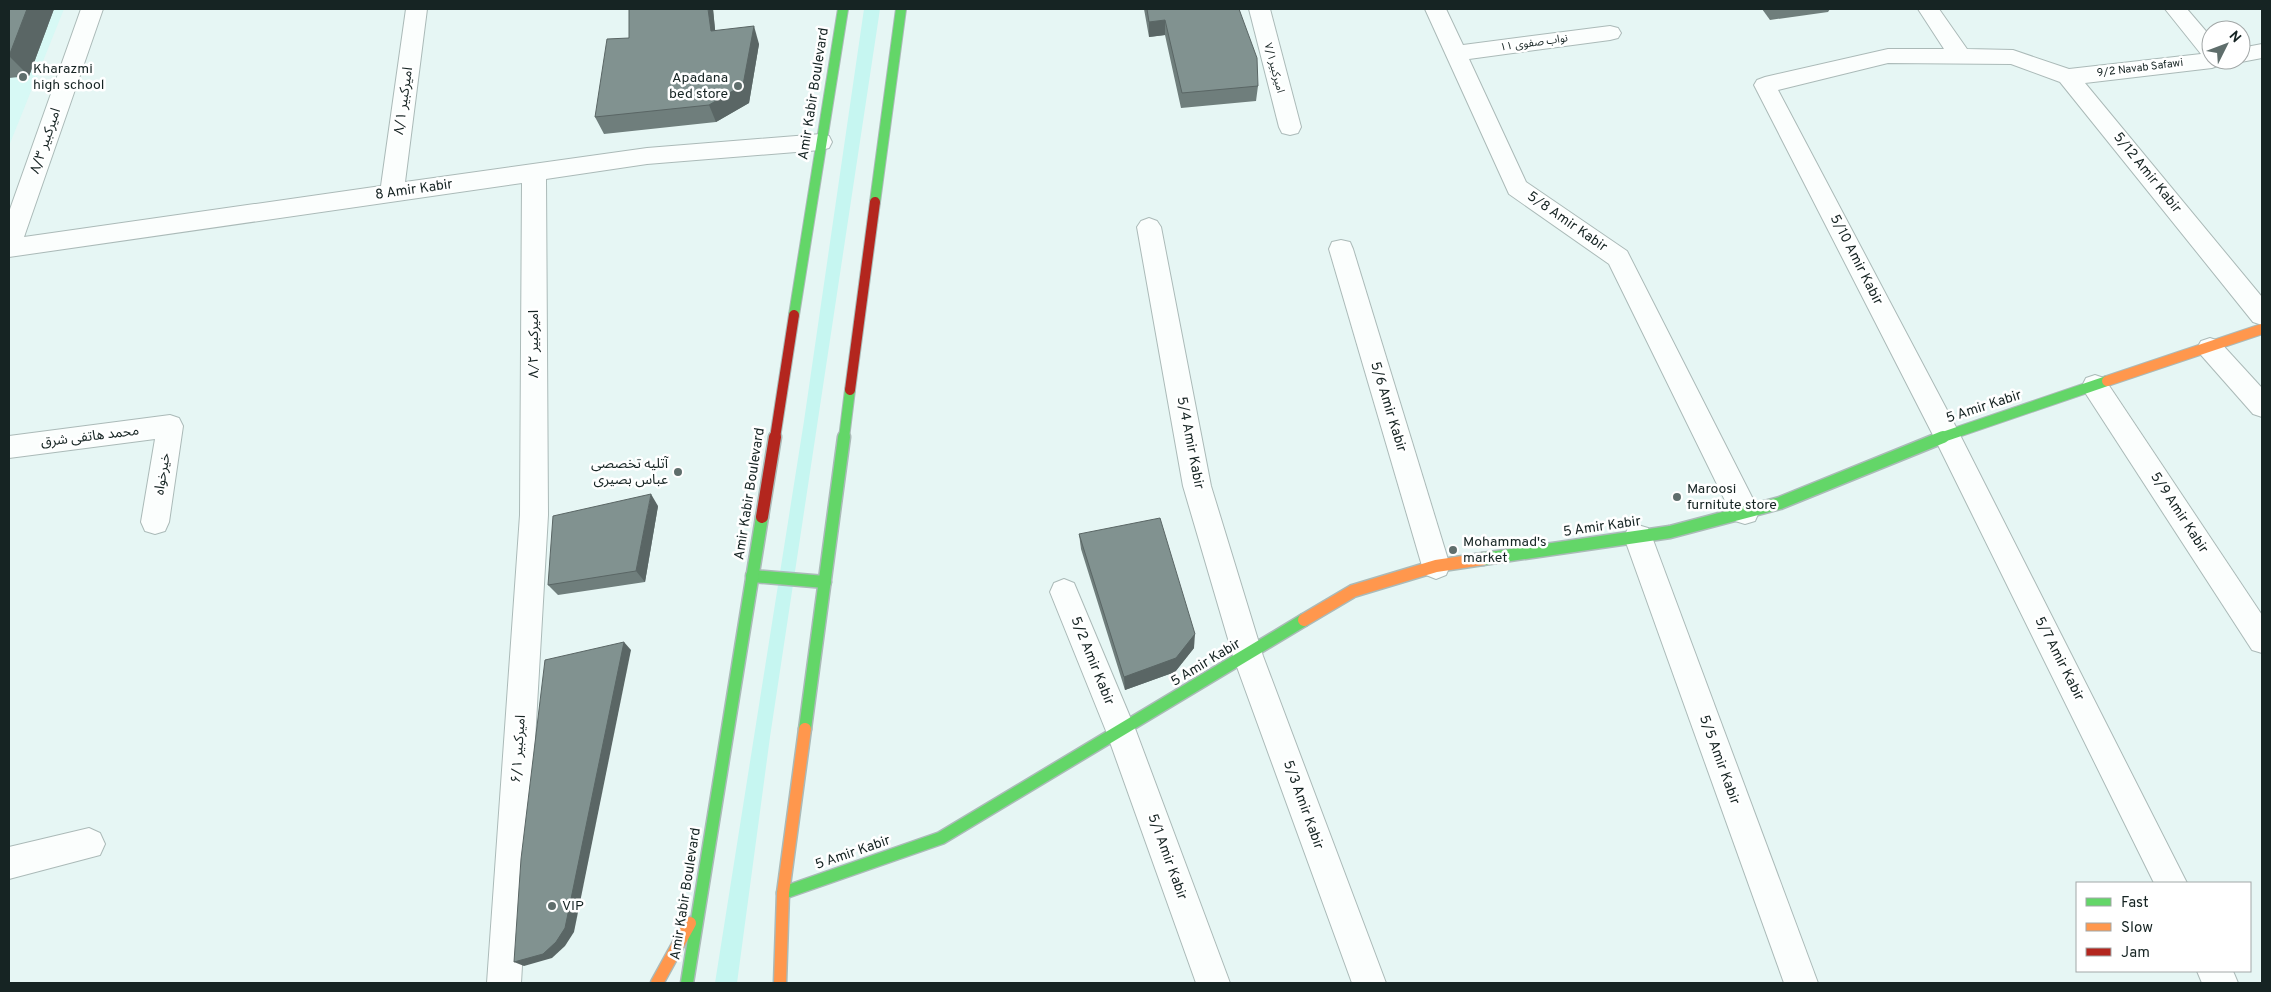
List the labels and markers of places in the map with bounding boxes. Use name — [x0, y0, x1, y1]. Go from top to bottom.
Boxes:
place label: Kharazmi high school — [33, 61, 105, 94]
place label: Apadana bed store — [669, 70, 728, 103]
marker: Kharazmi high school — [17, 71, 29, 83]
marker: Apadana bed store — [732, 80, 744, 92]
place label: آتلیه تخصصی عباس بصیری — [591, 456, 669, 489]
marker: آتلیه تخصصی عباس بصیری — [672, 466, 684, 478]
place label: Maroosi furnitute store — [1687, 481, 1777, 514]
marker: Maroosi furnitute store — [1671, 491, 1683, 503]
place label: Mohammad's market — [1463, 534, 1547, 567]
marker: Mohammad's market — [1447, 544, 1459, 556]
place label: VIP — [562, 898, 584, 915]
marker: VIP — [546, 900, 558, 912]

